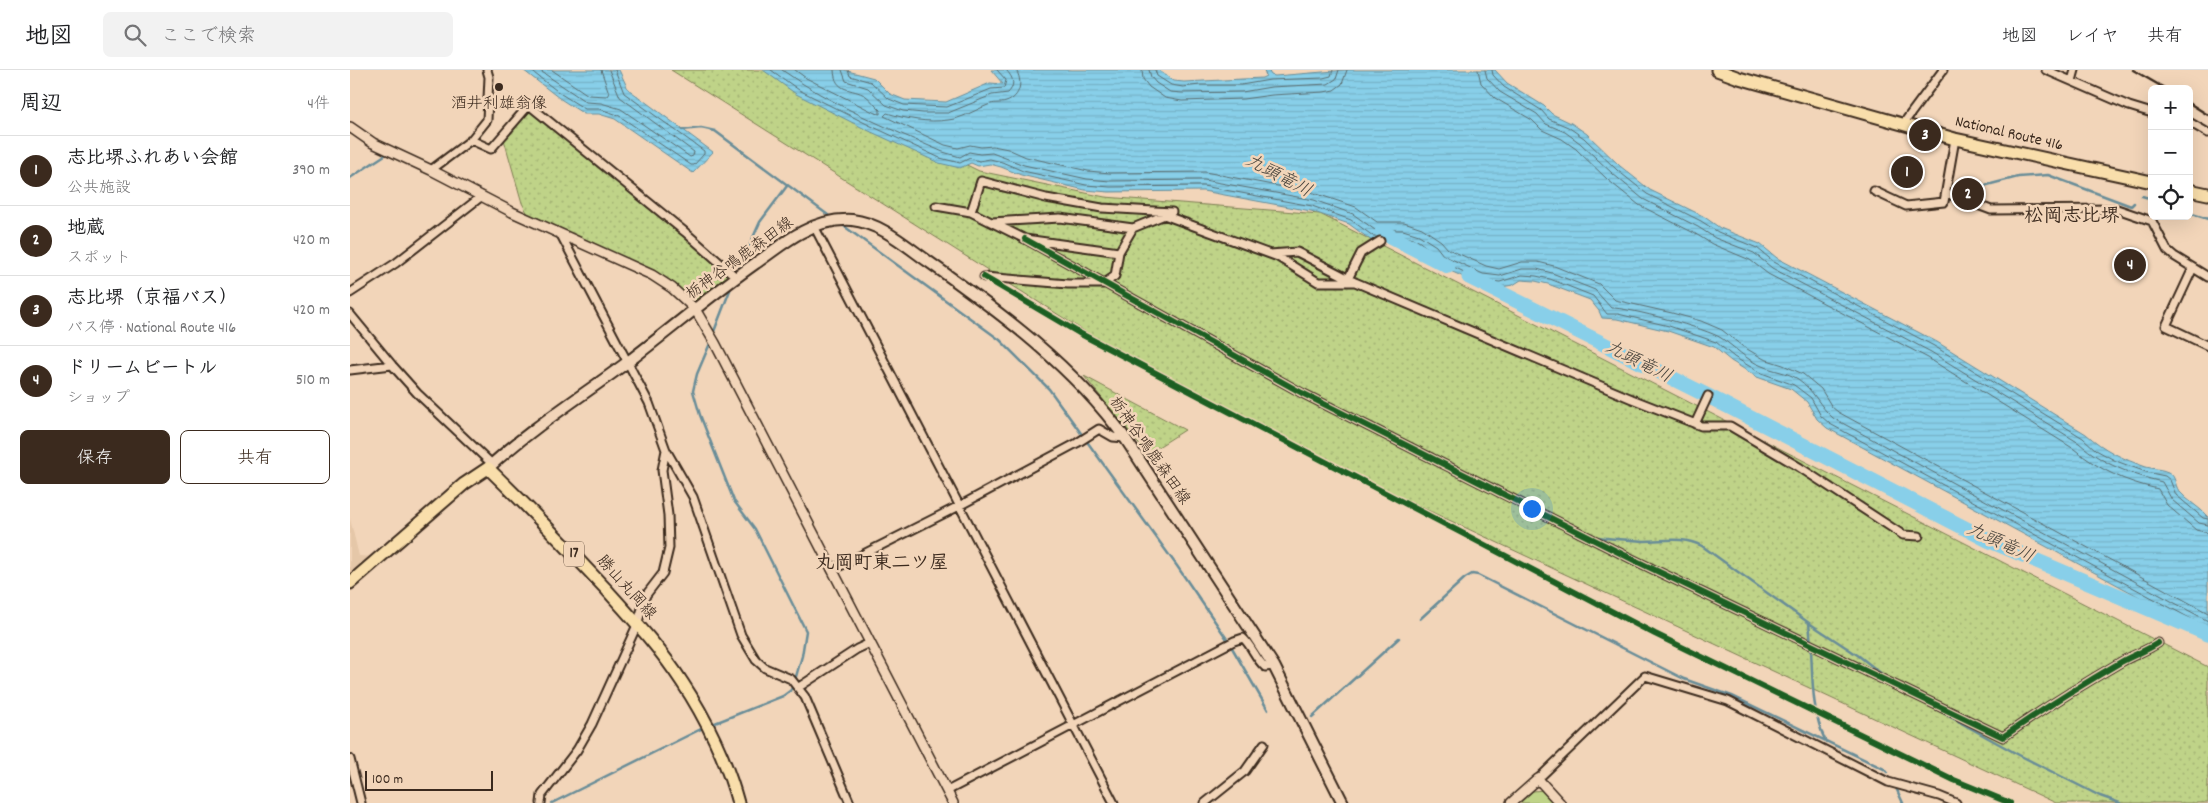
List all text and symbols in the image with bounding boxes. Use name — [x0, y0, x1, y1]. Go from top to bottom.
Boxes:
search box — [103, 12, 453, 57]
text: 地図 — [25, 21, 73, 55]
icon: search — [121, 21, 149, 49]
text: ここで検索 — [161, 24, 256, 51]
text: 地図 — [2002, 25, 2038, 50]
text: レイヤ — [2066, 25, 2119, 50]
text: 共有 — [2147, 25, 2183, 50]
marker: 酒井利雄翁像 — [493, 81, 505, 93]
map controls — [2148, 85, 2193, 220]
button: + — [2148, 85, 2193, 130]
text: 周辺 — [20, 90, 62, 120]
text: 4件 — [307, 93, 330, 116]
place label: 酒井利雄翁像 — [451, 93, 547, 116]
street label: National Route 416 — [1953, 110, 2065, 158]
pin: 3 — [1909, 116, 1941, 154]
button: − — [2148, 130, 2193, 175]
text: 志比堺ふれあい会館 — [67, 146, 238, 173]
water label: 九頭竜川 — [1240, 149, 1316, 205]
pin: 1 — [1891, 153, 1923, 191]
text: 1 — [34, 159, 38, 182]
text: 390 m — [292, 159, 330, 182]
pin: 2 — [1952, 175, 1984, 213]
button: locate — [2148, 175, 2193, 220]
text: 公共施設 — [67, 177, 131, 200]
district label: 松岡志比堺 — [2024, 204, 2120, 231]
street label: 栃神谷鳴鹿森田線 — [681, 212, 799, 306]
text: 地蔵 — [67, 216, 105, 243]
text: 2 — [33, 229, 40, 252]
text: 420 m — [293, 229, 330, 252]
pin: 4 — [2114, 246, 2146, 284]
text: スポット — [67, 247, 131, 270]
text: 志比堺（京福バス） — [67, 286, 238, 313]
text: 3 — [32, 299, 40, 322]
text: 420 m — [293, 299, 330, 322]
text: バス停 · National Route 416 — [67, 317, 236, 340]
water label: 九頭竜川 — [1600, 336, 1676, 390]
text: ドリームビートル — [67, 356, 217, 383]
text: 4 — [33, 369, 39, 392]
text: 510 m — [296, 369, 330, 392]
text: ショップ — [67, 387, 130, 410]
street label: 栃神谷鳴鹿森田線 — [1103, 392, 1195, 510]
button: 保存 — [20, 430, 170, 484]
button: 共有 — [180, 430, 330, 484]
your location — [1519, 496, 1545, 522]
water label: 九頭竜川 — [1962, 517, 2038, 571]
road number: 17 — [564, 542, 584, 566]
street label: 勝山丸岡線 — [591, 551, 661, 625]
district label: 丸岡町東二ツ屋 — [815, 551, 949, 578]
scale bar — [365, 768, 492, 791]
text: 100 m — [372, 770, 403, 790]

